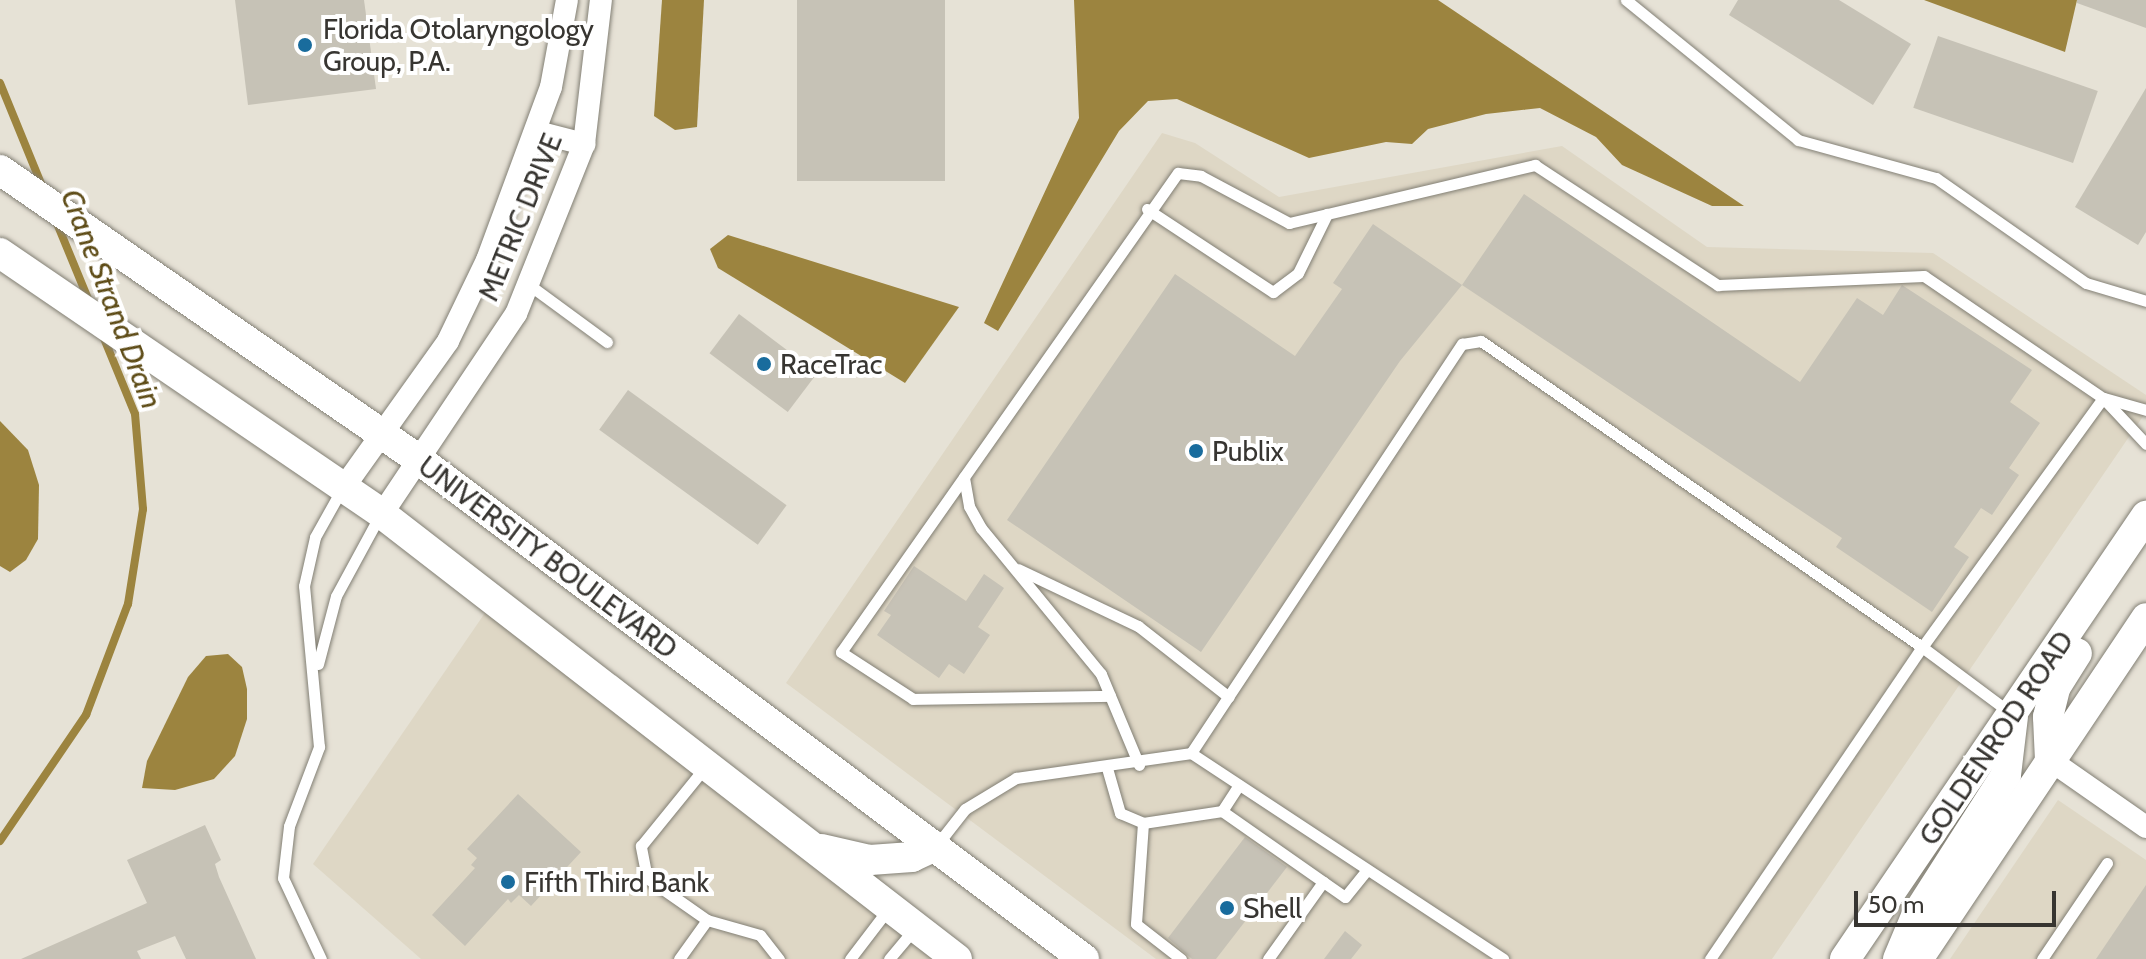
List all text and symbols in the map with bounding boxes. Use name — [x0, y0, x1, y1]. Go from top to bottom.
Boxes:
place label: Florida Otolaryngology Group, P.A. — [323, 12, 594, 78]
marker: Florida Otolaryngology Group, P.A. — [294, 34, 316, 56]
street label: METRIC DRIVE — [471, 128, 569, 306]
water label: Crane Strand Drain — [53, 184, 169, 414]
place label: RaceTrac — [780, 347, 882, 381]
marker: RaceTrac — [755, 355, 773, 373]
place label: Publix — [1212, 434, 1284, 468]
marker: Publix — [1187, 442, 1205, 460]
street label: UNIVERSITY BOULEVARD — [412, 449, 684, 665]
street label: GOLDENROD ROAD — [1912, 625, 2080, 851]
place label: Fifth Third Bank — [524, 865, 709, 899]
marker: Fifth Third Bank — [499, 873, 517, 891]
scale bar — [1858, 875, 2060, 925]
text: 50 m — [1868, 890, 1924, 919]
place label: Shell — [1243, 891, 1302, 925]
marker: Shell — [1218, 899, 1236, 917]

